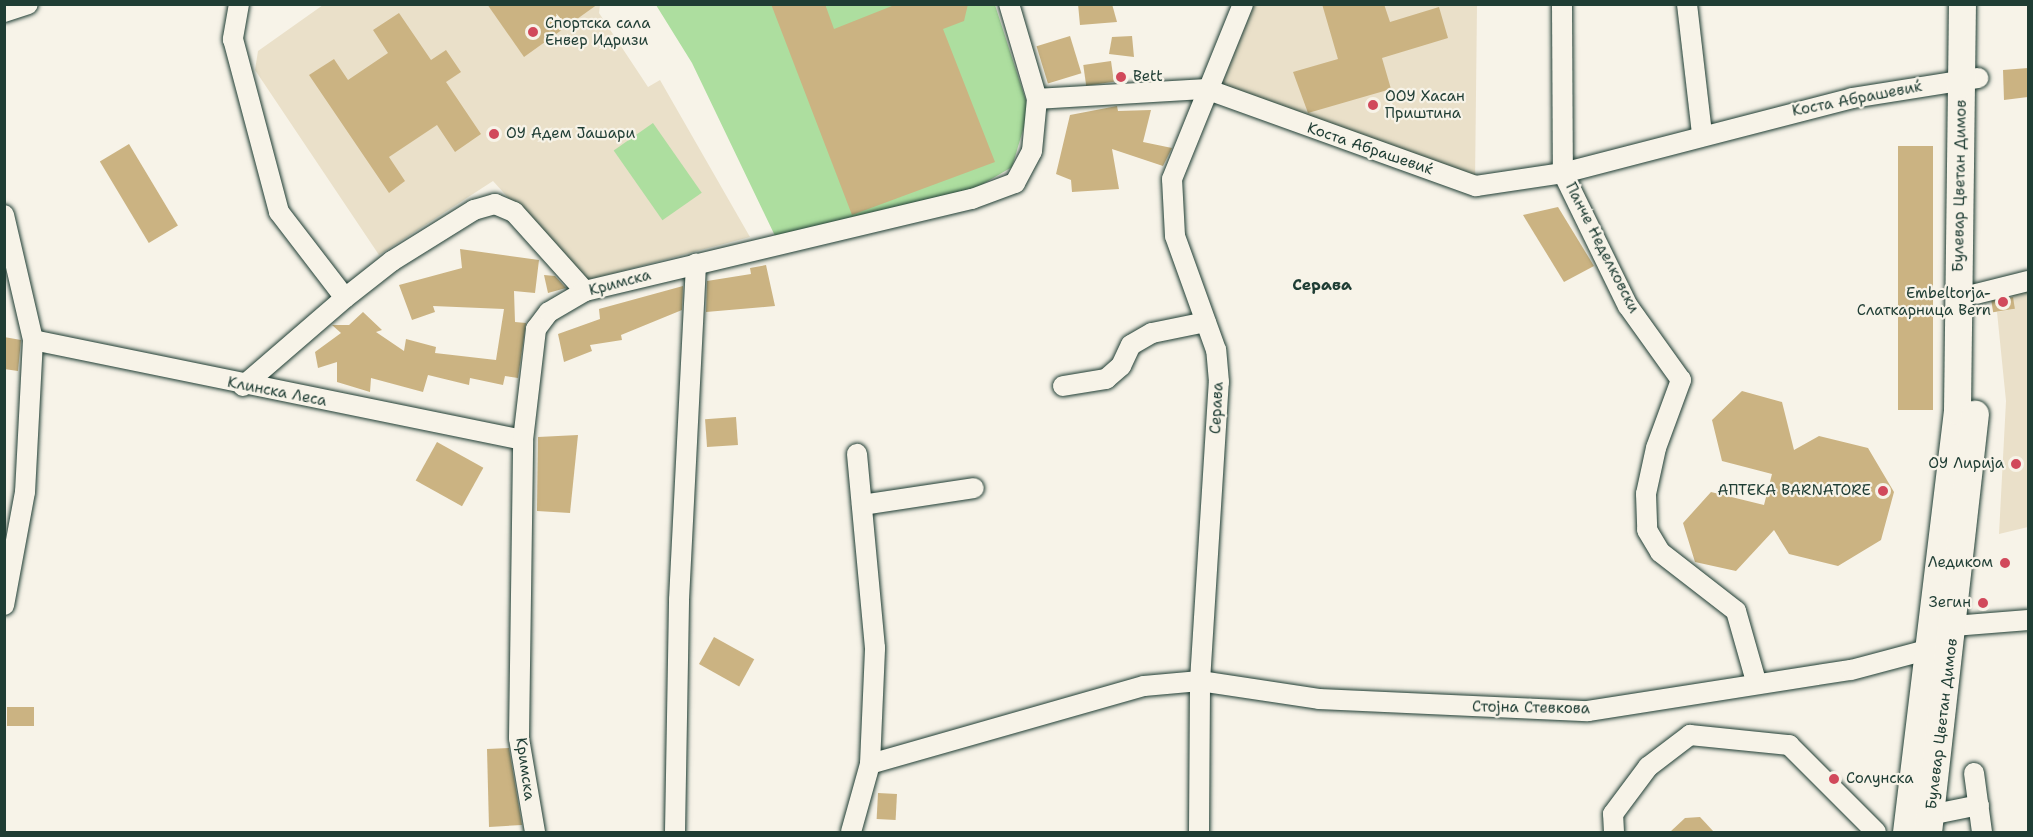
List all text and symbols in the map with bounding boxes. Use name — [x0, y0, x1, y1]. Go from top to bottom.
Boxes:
place label: Спортска сала Енвер Идризи — [545, 14, 651, 49]
marker: Спортска сала Енвер Идризи — [526, 25, 540, 39]
place label: Bett — [1133, 68, 1163, 86]
marker: Bett — [1114, 70, 1128, 84]
street label: Коста Абрашевиќ — [1791, 78, 1923, 120]
place label: ООУ Хасан Приштина — [1385, 87, 1465, 122]
marker: ООУ Хасан Приштина — [1366, 98, 1380, 112]
street label: Булевар Цветан Димов — [1949, 100, 1971, 272]
street label: Коста Абрашевиќ — [1305, 119, 1435, 179]
place label: ОУ Адем Јашари — [506, 125, 635, 143]
marker: ОУ Адем Јашари — [487, 127, 501, 141]
street label: Панче Неделковски — [1561, 180, 1643, 316]
street label: Кримска — [587, 266, 653, 300]
district label: Серава — [1292, 275, 1352, 295]
place label: Embeltorja- Слаткарница Bern — [1857, 284, 1991, 319]
marker: Embeltorja- Слаткарница Bern — [1996, 295, 2010, 309]
street label: Клинска Леса — [226, 374, 328, 410]
street label: Серава — [1207, 381, 1227, 435]
place label: ОУ Лирија — [1928, 455, 2004, 473]
marker: ОУ Лирија — [2009, 457, 2023, 471]
place label: АПТЕКА BARNATORE — [1718, 482, 1871, 500]
marker: АПТЕКА BARNATORE — [1876, 484, 1890, 498]
place label: Ледиком — [1928, 554, 1993, 572]
marker: Ледиком — [1998, 556, 2012, 570]
place label: Зегин — [1929, 594, 1971, 612]
marker: Зегин — [1976, 596, 1990, 610]
street label: Булевар Цветан Димов — [1923, 637, 1961, 811]
street label: Стојна Стевкова — [1472, 698, 1590, 718]
street label: Кримска — [512, 736, 538, 802]
place label: Солунска — [1846, 770, 1914, 788]
marker: Солунска — [1827, 772, 1841, 786]

